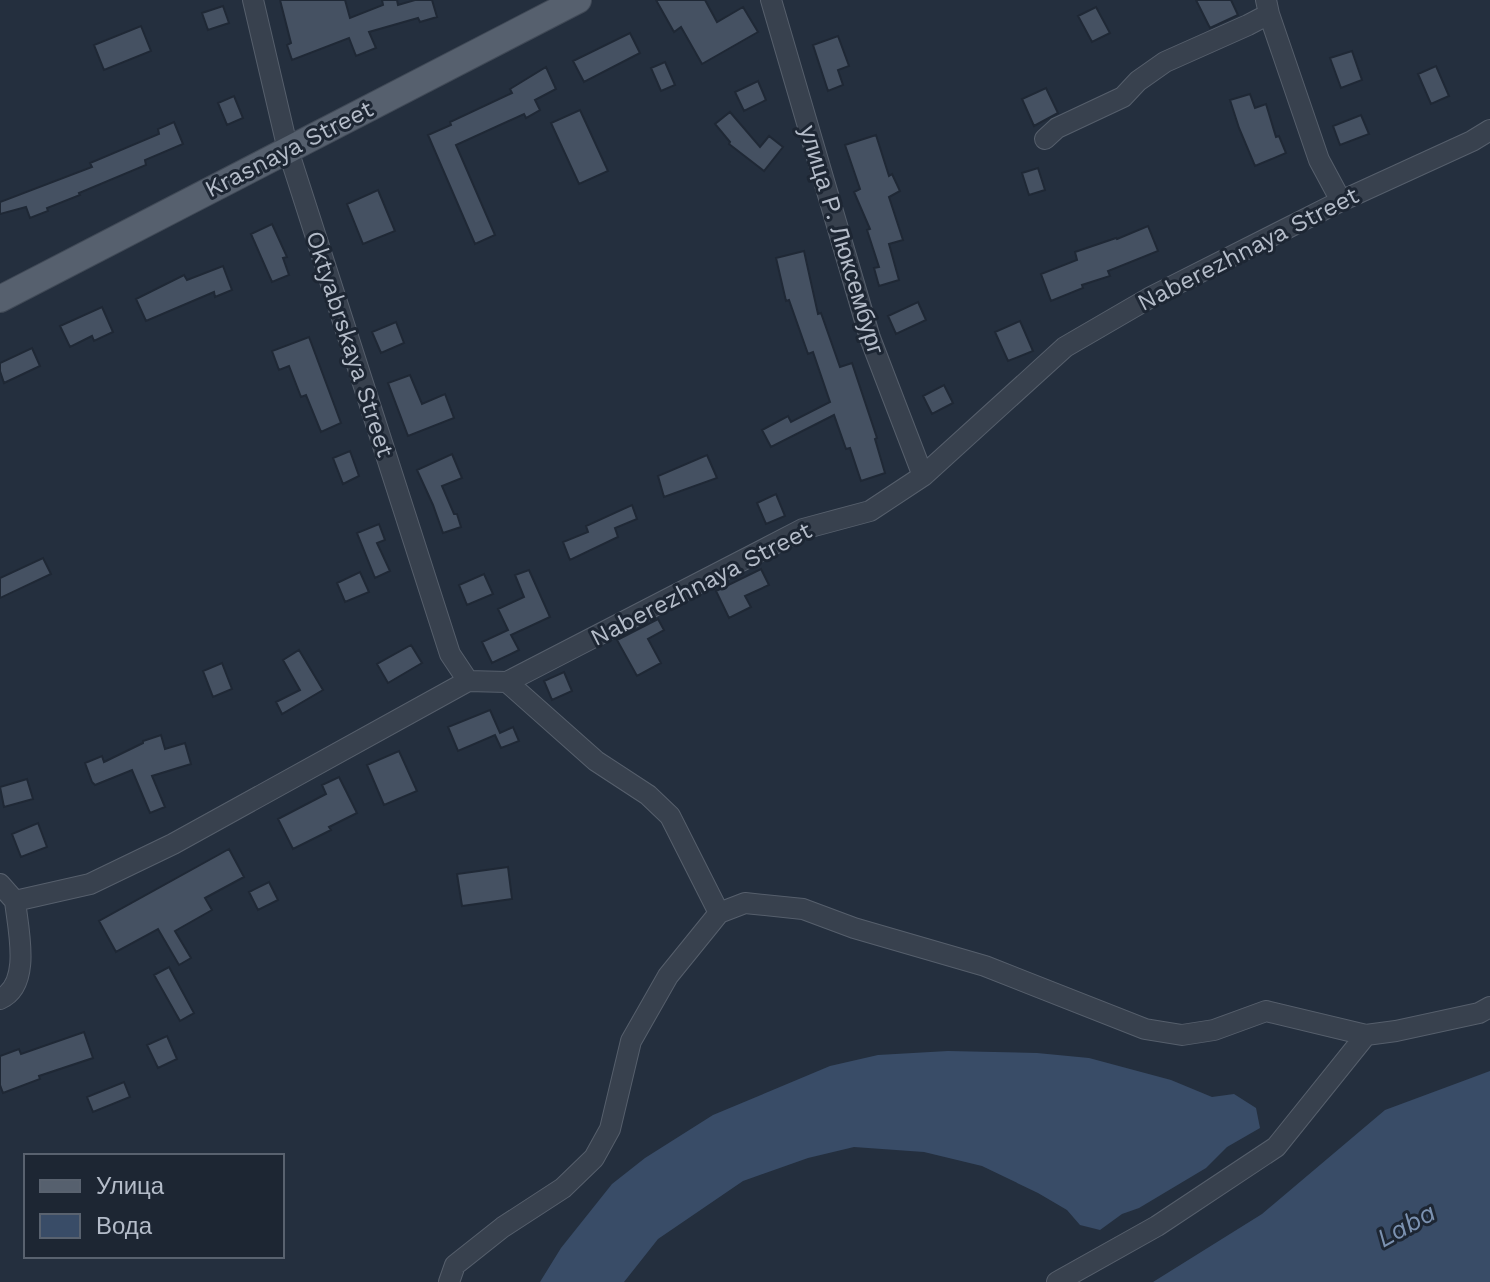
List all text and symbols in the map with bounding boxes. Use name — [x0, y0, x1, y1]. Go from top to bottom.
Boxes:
street label: Krasnaya Street — [200, 95, 378, 203]
street label: улица Р. Люксембург — [794, 122, 890, 358]
street label: Naberezhnaya Street — [1133, 181, 1363, 317]
street label: Oktyabrskaya Street — [300, 227, 400, 461]
street label: Naberezhnaya Street — [586, 516, 816, 652]
legend — [24, 1154, 284, 1258]
text: Улица — [96, 1172, 165, 1200]
water label: Laba — [1371, 1197, 1441, 1253]
text: Вода — [96, 1212, 153, 1240]

